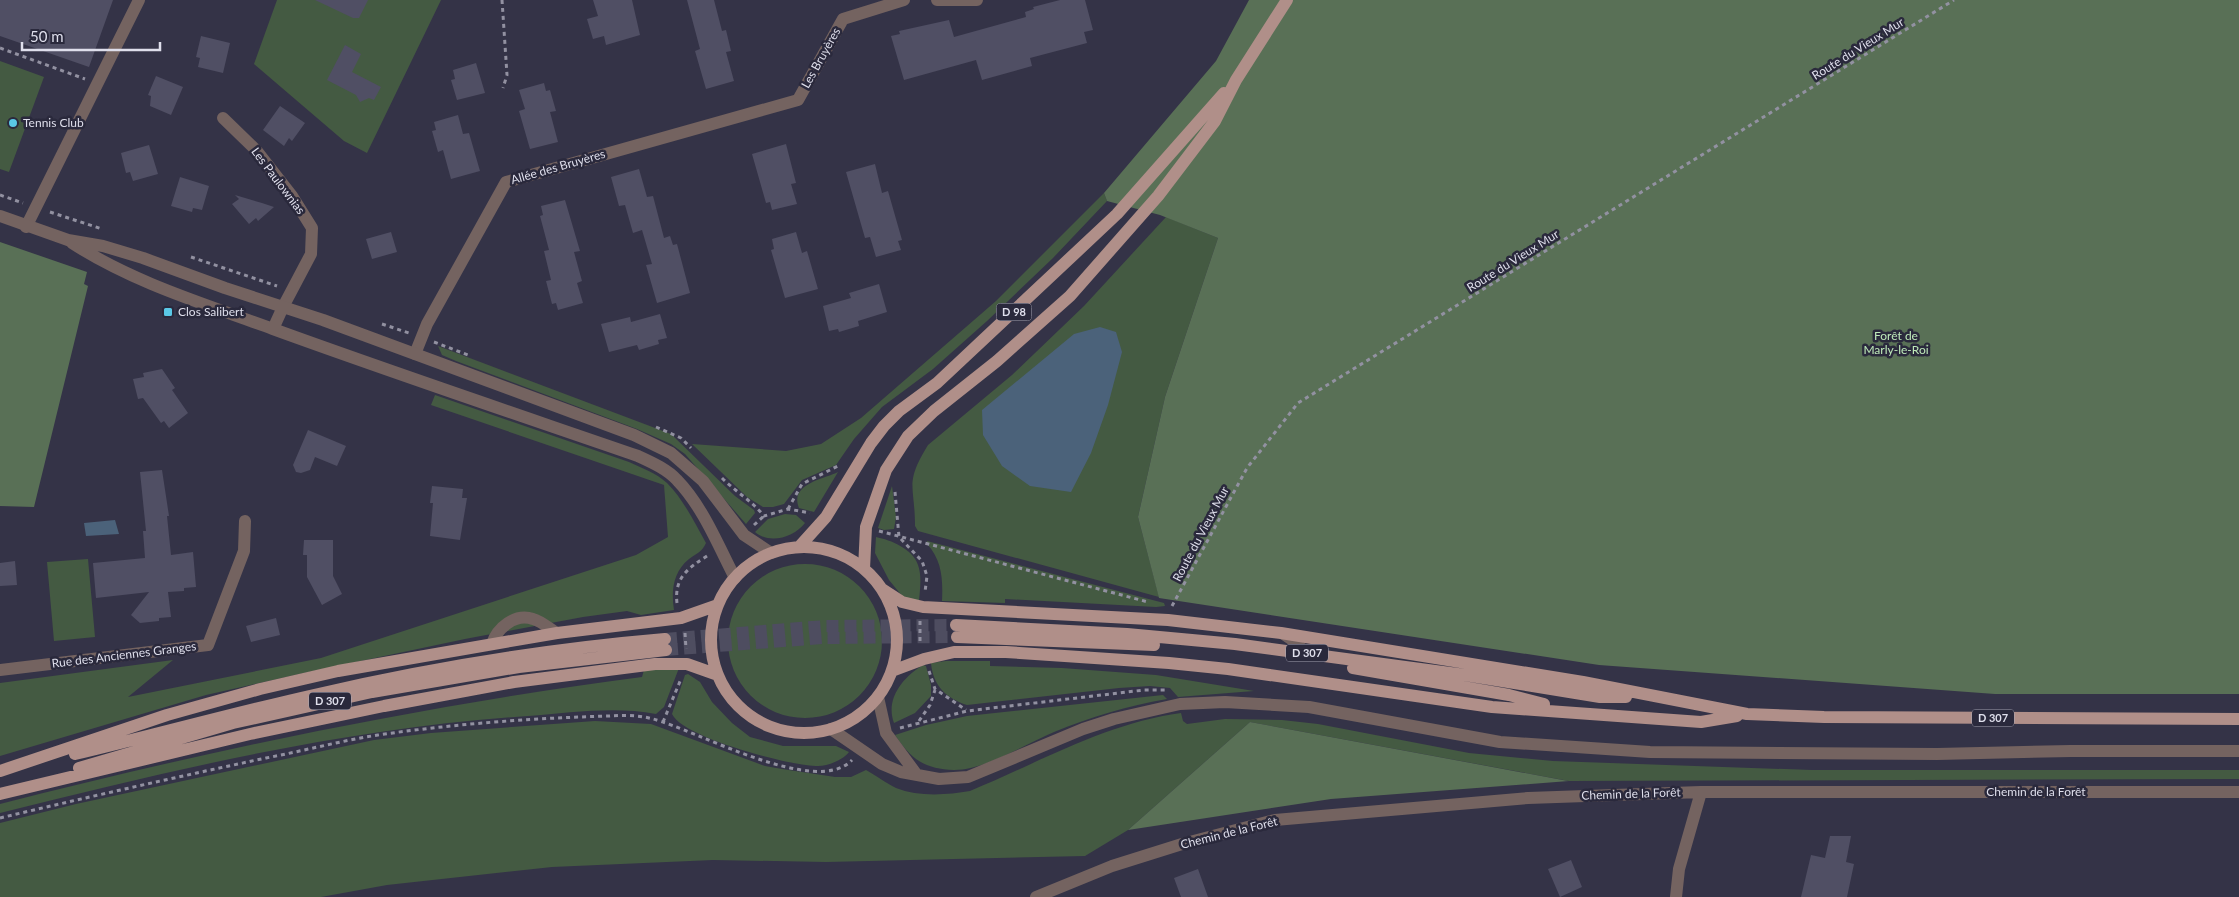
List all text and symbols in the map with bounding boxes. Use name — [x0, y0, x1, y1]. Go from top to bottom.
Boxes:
street label: Route du Vieux Mur — [1809, 14, 1907, 83]
scale bar — [22, 20, 160, 52]
street label: Les Bruyères — [798, 25, 843, 91]
text: 50 m — [30, 27, 64, 45]
place label: Tennis Club — [23, 115, 84, 130]
marker: Tennis Club — [7, 117, 19, 129]
street label: Les Paulownias — [248, 144, 308, 217]
street label: Allée des Bruyères — [509, 146, 607, 187]
street label: Route du Vieux Mur — [1464, 226, 1562, 295]
place label: Clos Salibert — [178, 304, 244, 319]
road number: D 98 — [996, 304, 1032, 320]
marker: Clos Salibert — [162, 306, 174, 318]
park label: Forêt de Marly-le-Roi — [1863, 328, 1929, 357]
street label: Route du Vieux Mur — [1169, 483, 1232, 584]
street label: Rue des Anciennes Granges — [51, 638, 197, 671]
road number: D 307 — [1286, 644, 1328, 661]
road number: D 307 — [309, 692, 351, 709]
road number: D 307 — [1972, 710, 2014, 726]
street label: Chemin de la Forêt — [1581, 784, 1682, 803]
street label: Chemin de la Forêt — [1986, 784, 2086, 799]
street label: Chemin de la Forêt — [1179, 813, 1280, 852]

